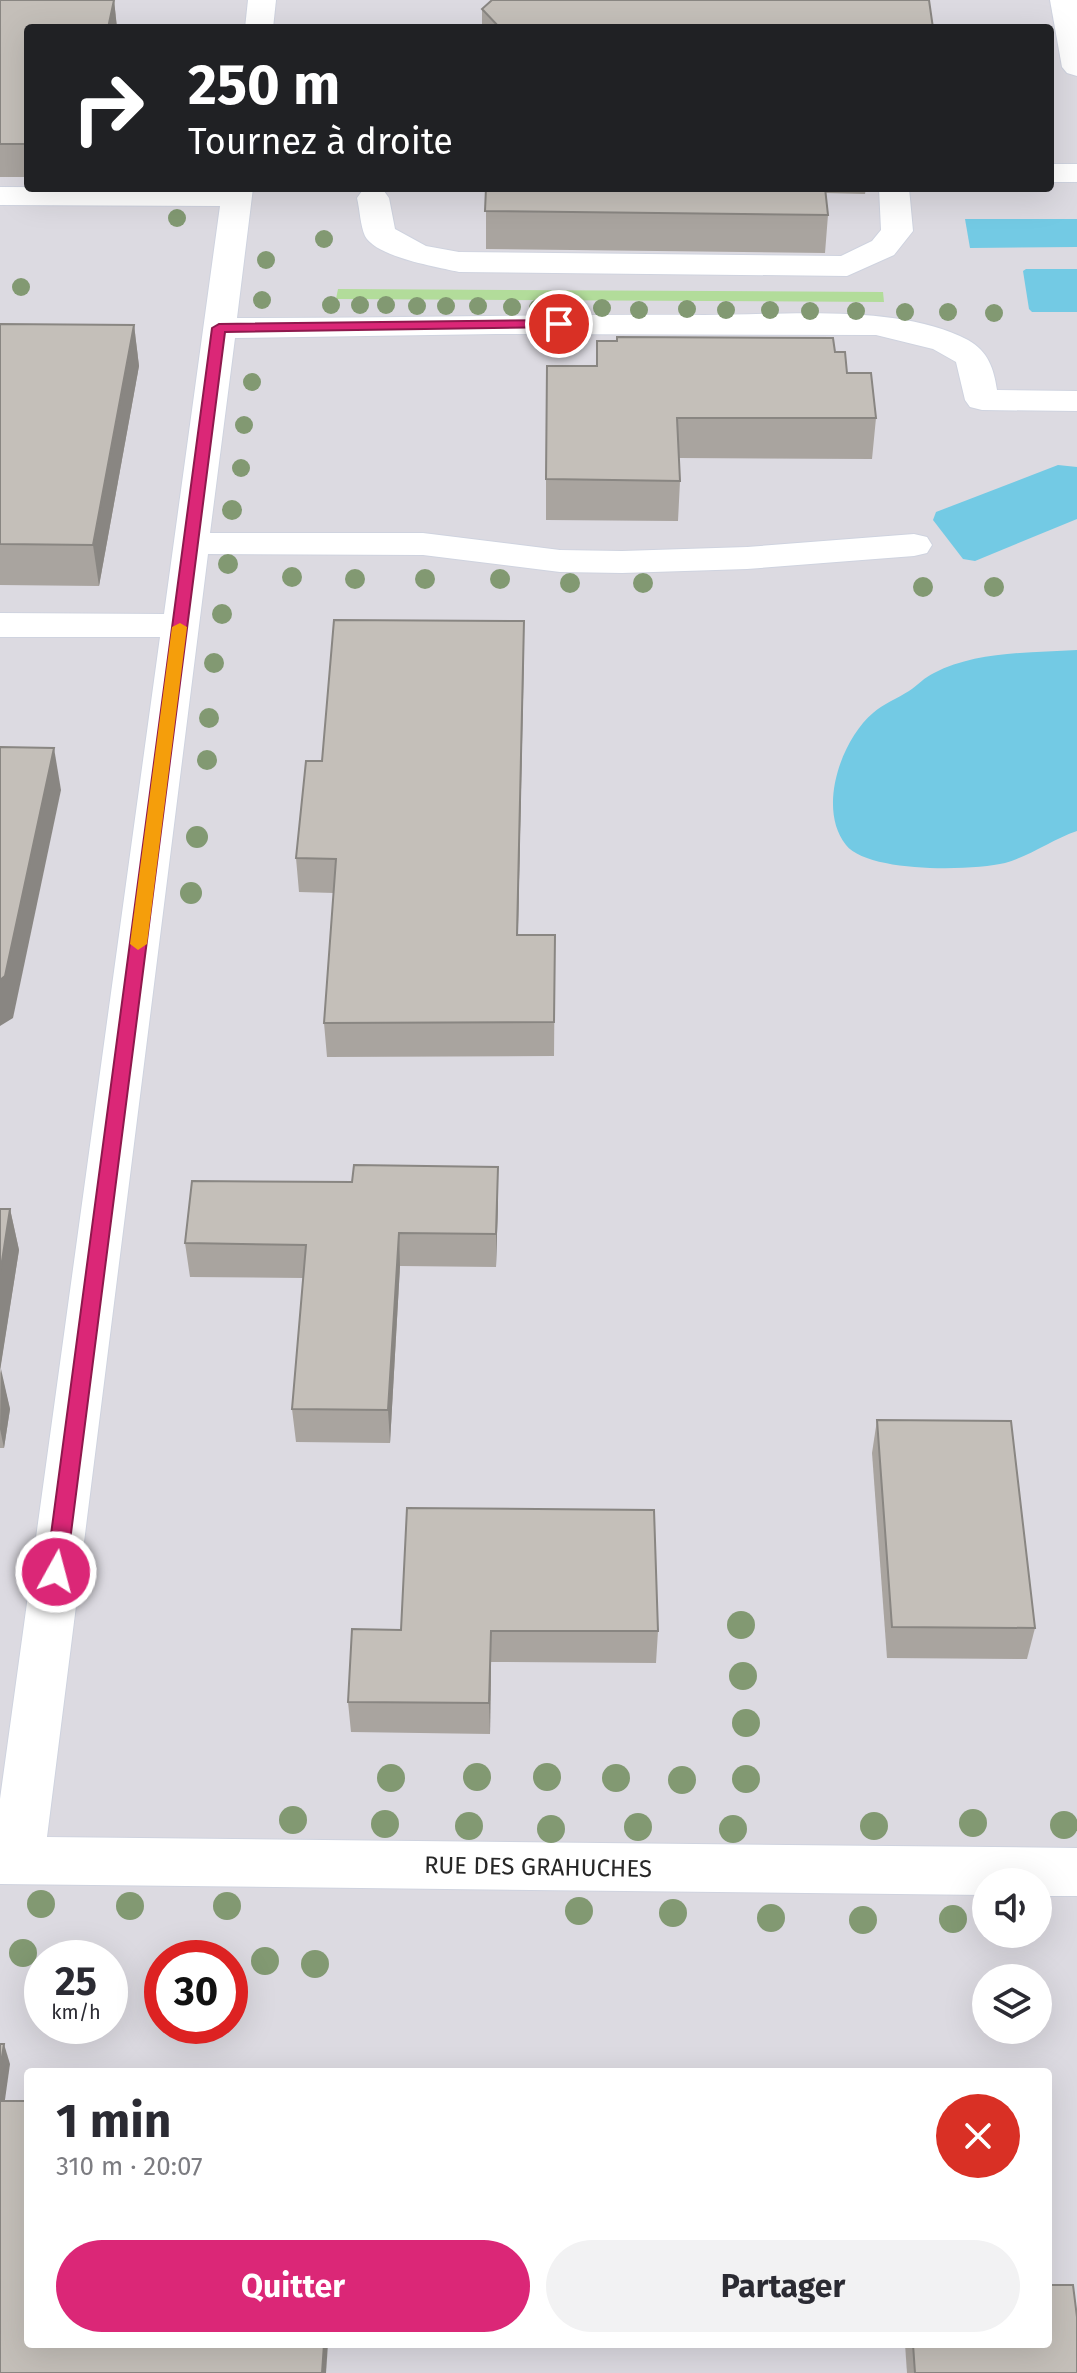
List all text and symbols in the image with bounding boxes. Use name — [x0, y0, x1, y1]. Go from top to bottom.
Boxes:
text: 250 m — [188, 52, 340, 119]
icon: right — [56, 56, 160, 160]
text: Tournez à droite — [188, 120, 453, 164]
pin — [525, 290, 593, 358]
icon: arrive — [537, 302, 581, 346]
position arrow — [14, 1530, 98, 1614]
street label: RUE DES GRAHUCHES — [424, 1851, 652, 1883]
map controls — [972, 1868, 1052, 2044]
button: sound — [972, 1868, 1052, 1948]
speed limit sign: 30 — [144, 1940, 248, 2044]
text: 25 — [55, 1958, 97, 2006]
button: layers — [972, 1964, 1052, 2044]
text: km/h — [51, 2000, 101, 2024]
text: 1 min — [56, 2092, 171, 2150]
button: close — [936, 2094, 1020, 2178]
text: 310 m · 20:07 — [56, 2151, 202, 2182]
button: Quitter — [56, 2240, 530, 2332]
button: Partager — [546, 2240, 1020, 2332]

